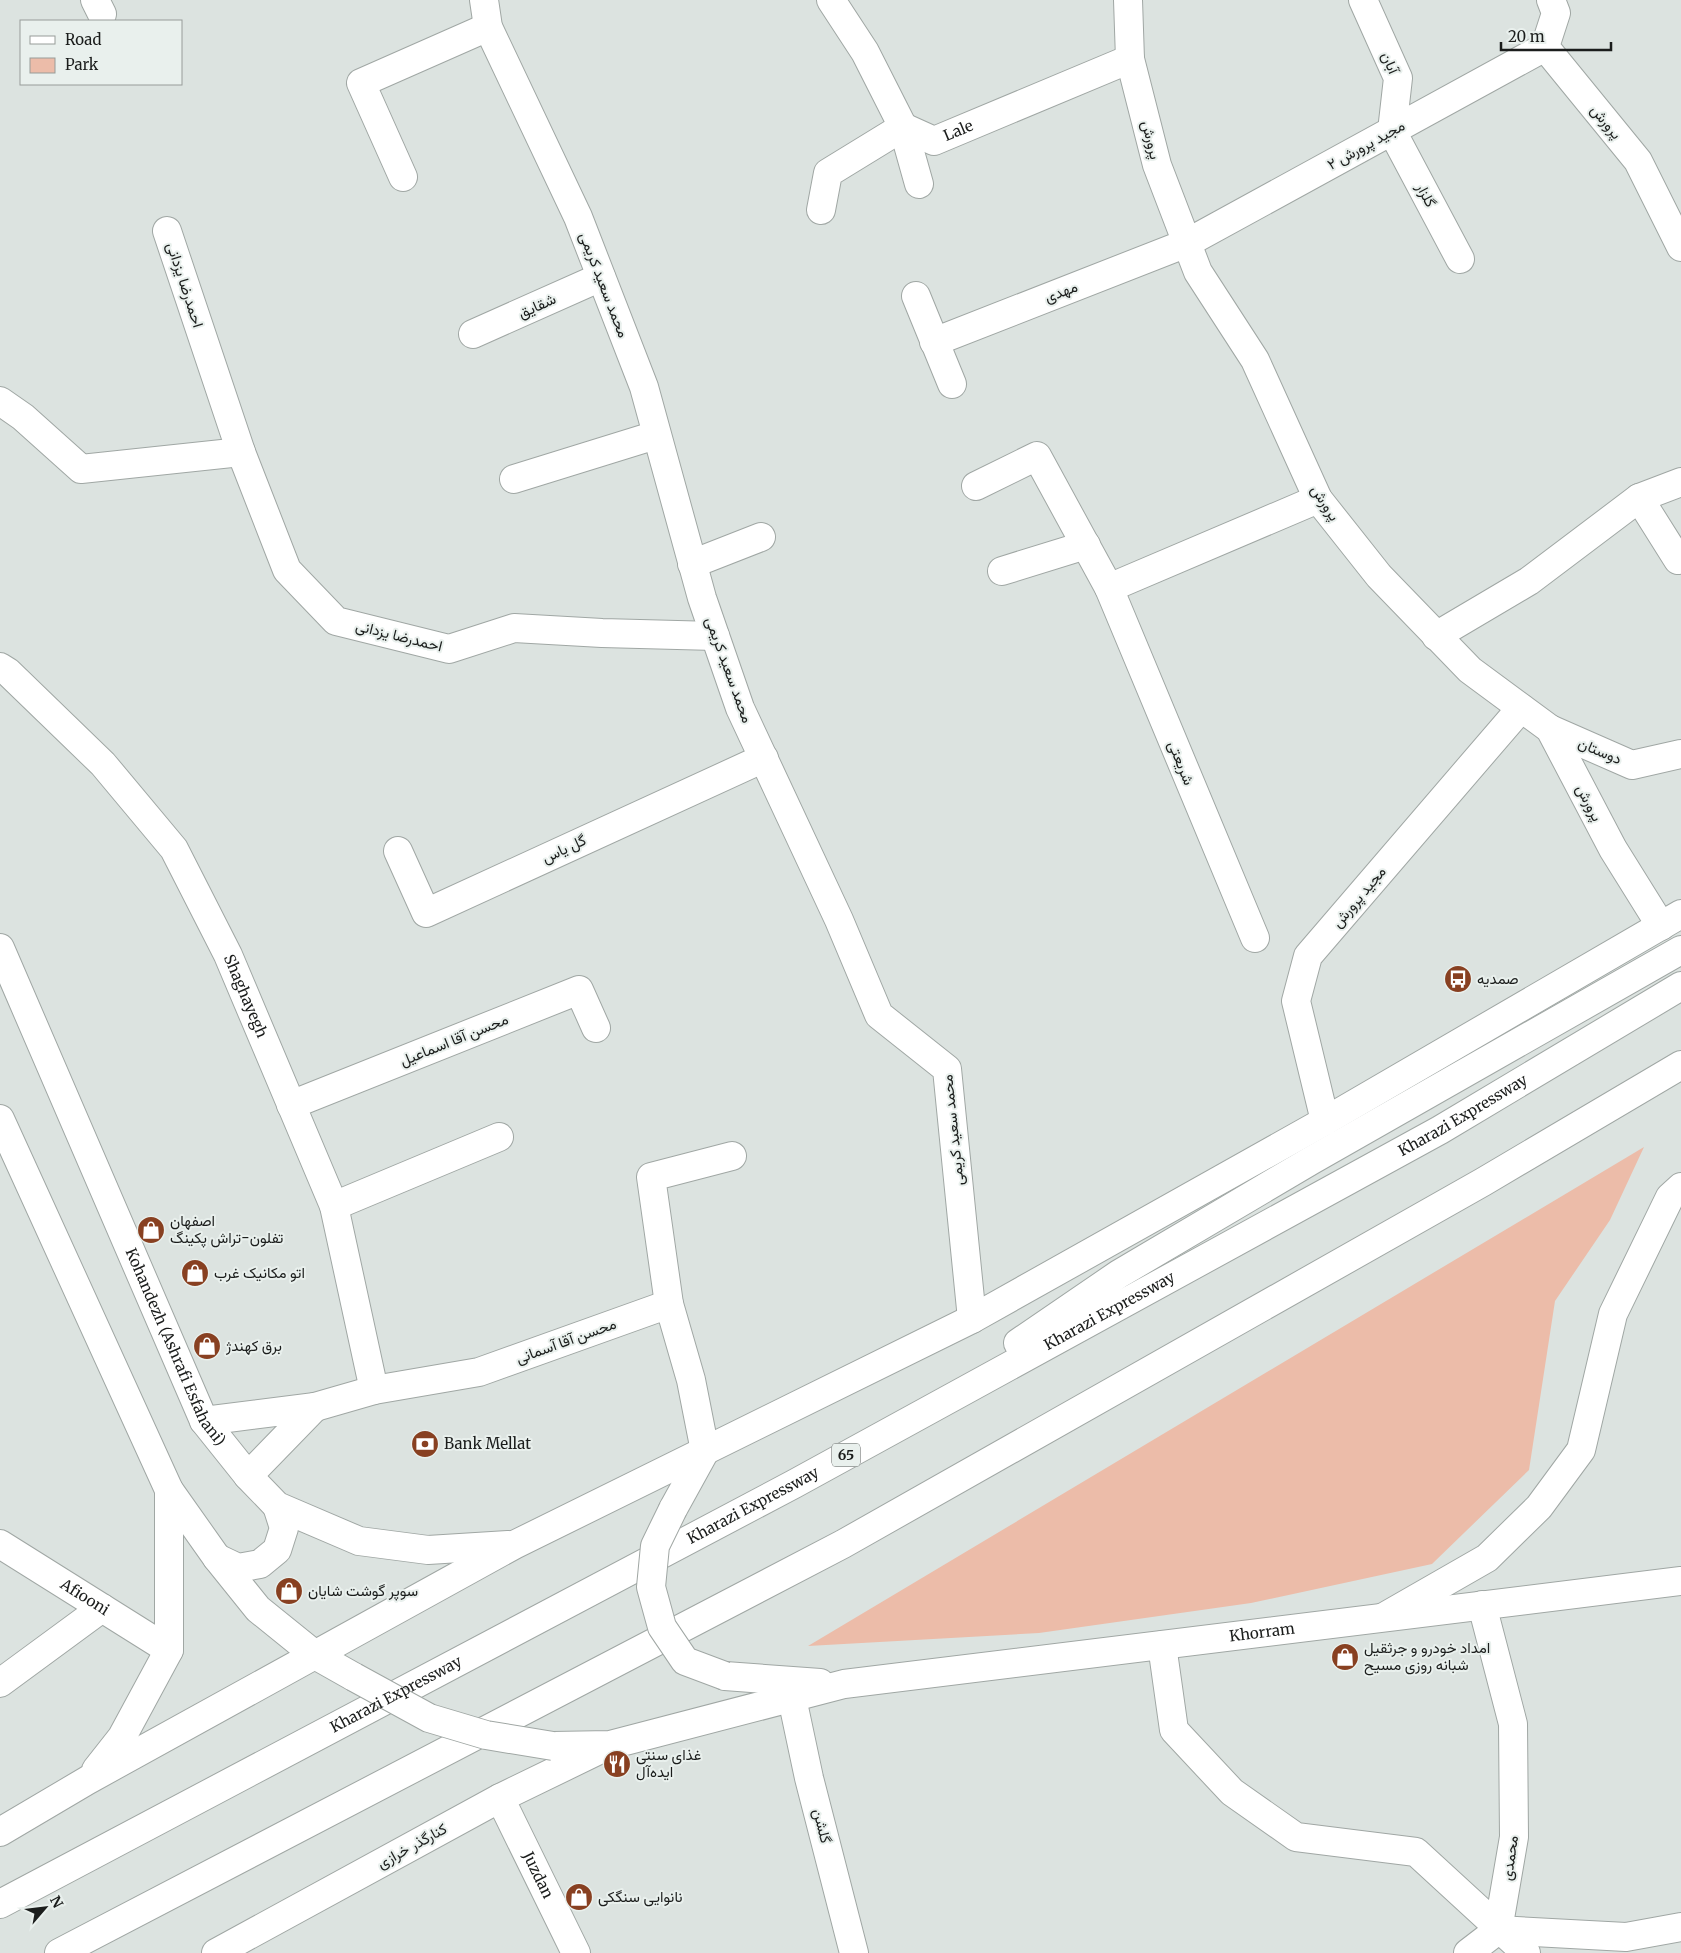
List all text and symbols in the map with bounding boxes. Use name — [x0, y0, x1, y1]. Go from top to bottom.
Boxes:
legend — [20, 20, 182, 85]
scale bar — [1501, 20, 1611, 52]
text: 20 m — [1508, 27, 1545, 46]
text: Road — [65, 30, 101, 49]
street label: آبان — [1377, 49, 1404, 78]
text: Park — [65, 55, 99, 74]
street label: پرورش — [1586, 101, 1626, 143]
street label: مجید پرورش ۲ — [1324, 115, 1408, 175]
street label: Lale — [940, 116, 976, 145]
street label: پرورش — [1137, 119, 1165, 161]
street label: گلزار — [1412, 178, 1441, 210]
street label: محمد سعید کریمی — [575, 229, 633, 341]
street label: احمدرضا یزدانی — [162, 240, 208, 330]
street label: مهدی — [1042, 277, 1080, 307]
street label: شقایق — [515, 289, 559, 323]
street label: پرورش — [1306, 481, 1344, 525]
street label: محمد سعید کریمی — [701, 614, 757, 726]
street label: احمدرضا یزدانی — [354, 616, 444, 656]
street label: دوستان — [1576, 733, 1625, 768]
street label: شریعتی — [1163, 738, 1199, 788]
street label: پرورش — [1571, 781, 1607, 825]
street label: گل یاس — [539, 830, 590, 868]
street label: مجید پرورش — [1327, 862, 1391, 932]
street label: Shaghayegh — [220, 951, 272, 1041]
bus stop icon: صمدیه — [1443, 964, 1473, 994]
place label: صمدیه — [1477, 969, 1519, 988]
street label: محسن آقا اسماعیل — [397, 1009, 511, 1071]
street label: Kharazi Expressway — [1395, 1070, 1531, 1160]
street label: محمد سعید کریمی — [937, 1074, 969, 1186]
place label: اصفهان تفلون-تراش پکینگ — [170, 1211, 284, 1248]
shop icon: اصفهان تفلون-تراش پکینگ — [136, 1215, 166, 1245]
street label: Kohandezh (Ashrafi Esfahani) — [122, 1245, 230, 1449]
shop icon: اتو مکانیک غرب — [180, 1258, 210, 1288]
place label: اتو مکانیک غرب — [214, 1263, 305, 1282]
street label: Kharazi Expressway — [1041, 1267, 1178, 1354]
street label: محسن آقا آسمانی — [513, 1314, 619, 1368]
shop icon: برق کهندژ — [192, 1331, 222, 1361]
place label: برق کهندژ — [225, 1336, 282, 1355]
bank icon: Bank Mellat — [410, 1429, 440, 1459]
place label: Bank Mellat — [444, 1434, 531, 1453]
road number: 65 — [832, 1444, 860, 1466]
street label: Kharazi Expressway — [684, 1462, 822, 1548]
street label: Afiooni — [56, 1574, 113, 1619]
shop icon: سوپر گوشت شایان — [274, 1576, 304, 1606]
place label: سوپر گوشت شایان — [308, 1581, 418, 1601]
street label: Khorram — [1228, 1619, 1296, 1646]
place label: امداد خودرو و جرثقیل شبانه روزی مسیح — [1364, 1638, 1490, 1676]
shop icon: امداد خودرو و جرثقیل شبانه روزی مسیح — [1330, 1642, 1360, 1672]
street label: Kharazi Expressway — [327, 1651, 465, 1737]
place label: غذای سنتی ایده‌آل — [636, 1745, 702, 1781]
restaurant icon: غذای سنتی ایده‌آل — [602, 1749, 632, 1779]
street label: گلشن — [808, 1807, 836, 1846]
street label: کنارگذر خرازی — [374, 1818, 451, 1873]
street label: محمدی — [1497, 1834, 1523, 1882]
street label: Juzdan — [518, 1848, 558, 1902]
shop icon: نانوایی سنگکی — [564, 1882, 594, 1912]
north arrow — [20, 1883, 70, 1933]
place label: نانوایی سنگکی — [598, 1887, 683, 1907]
text: N — [46, 1893, 67, 1911]

